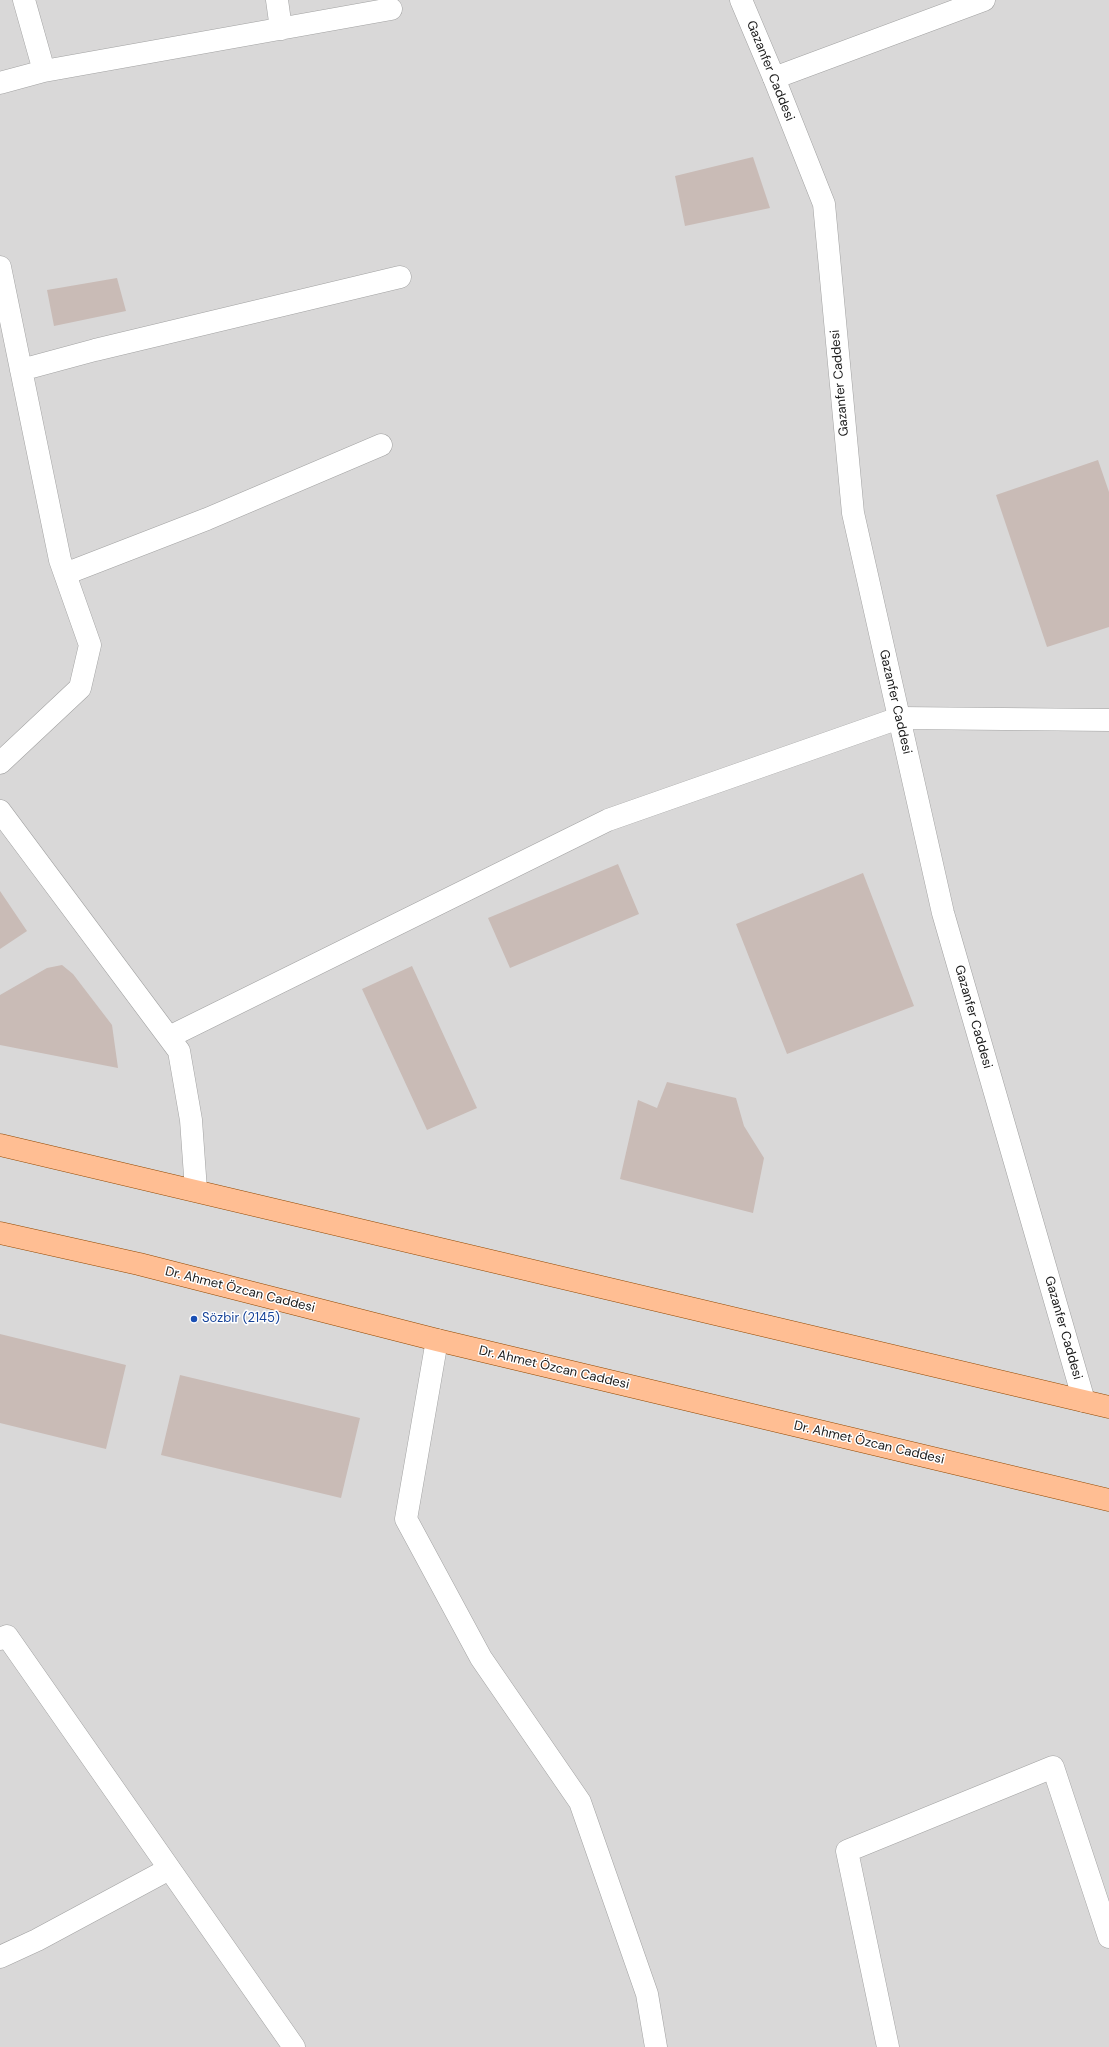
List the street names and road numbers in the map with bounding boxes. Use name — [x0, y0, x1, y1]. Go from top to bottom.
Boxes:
street label: Gazanfer Caddesi — [743, 18, 797, 124]
street label: Gazanfer Caddesi — [828, 329, 852, 437]
street label: Gazanfer Caddesi — [875, 648, 915, 756]
street label: Gazanfer Caddesi — [951, 963, 995, 1071]
street label: Dr. Ahmet Özcan Caddesi — [163, 1264, 317, 1316]
street label: Gazanfer Caddesi — [1041, 1274, 1085, 1382]
street label: Dr. Ahmet Özcan Caddesi — [477, 1343, 631, 1393]
street label: Dr. Ahmet Özcan Caddesi — [792, 1418, 946, 1468]

